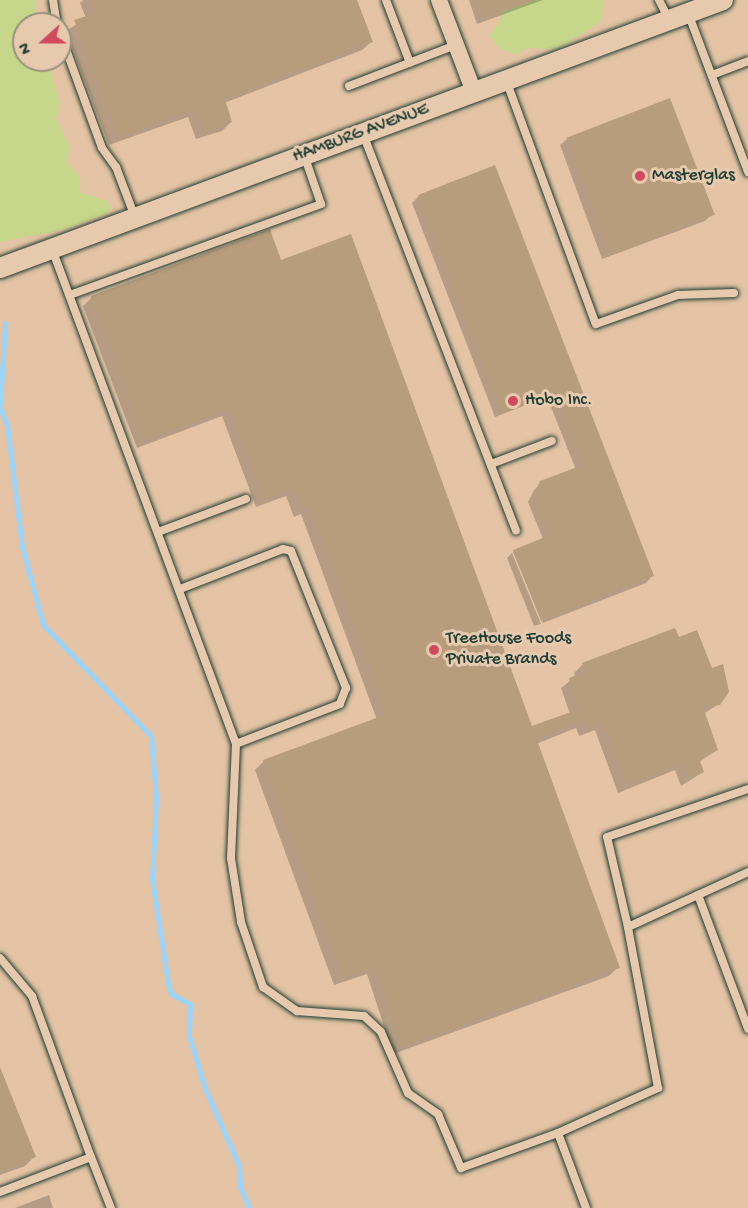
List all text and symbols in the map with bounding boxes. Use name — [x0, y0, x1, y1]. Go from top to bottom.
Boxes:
north arrow — [12, 12, 72, 72]
text: N — [16, 40, 37, 56]
street label: HAMBURG AVENUE — [290, 99, 432, 169]
place label: Masterglas — [652, 165, 735, 187]
marker: Masterglas — [633, 169, 647, 183]
place label: Hobo Inc. — [525, 390, 592, 412]
marker: Hobo Inc. — [506, 394, 520, 408]
place label: TreeHouse Foods Private Brands — [446, 629, 571, 672]
marker: TreeHouse Foods Private Brands — [427, 643, 441, 657]

